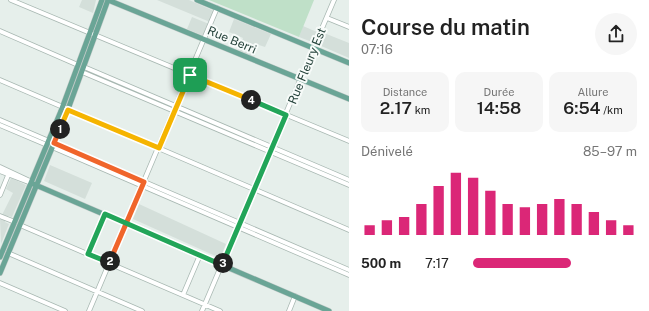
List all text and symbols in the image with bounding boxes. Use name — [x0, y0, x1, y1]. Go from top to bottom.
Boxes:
button: share — [595, 13, 637, 55]
text: Course du matin — [361, 14, 530, 40]
street label: Rue Berri — [205, 23, 259, 57]
street label: Rue Fleury Est — [285, 26, 329, 106]
text: 07:16 — [361, 42, 393, 57]
pin — [173, 58, 207, 92]
icon: arrive — [179, 64, 201, 86]
text: Distance — [383, 86, 427, 98]
text: Durée — [484, 86, 514, 98]
text: Allure — [577, 86, 609, 98]
pin: 4 — [241, 90, 261, 110]
text: 4 — [247, 94, 255, 106]
text: 2.17 — [380, 98, 412, 118]
text: 14:58 — [477, 98, 521, 118]
text: 6:54 — [563, 98, 601, 118]
text: km — [412, 104, 430, 116]
text: /km — [601, 104, 623, 116]
pin: 1 — [50, 119, 70, 139]
text: 1 — [58, 123, 62, 135]
text: Dénivelé — [361, 144, 413, 159]
text: 85–97 m — [583, 144, 637, 159]
pin: 2 — [100, 251, 120, 271]
pin: 3 — [213, 253, 233, 273]
text: 2 — [107, 255, 114, 267]
text: 500 m — [361, 256, 401, 271]
text: 7:17 — [425, 256, 449, 271]
text: 3 — [219, 257, 227, 269]

